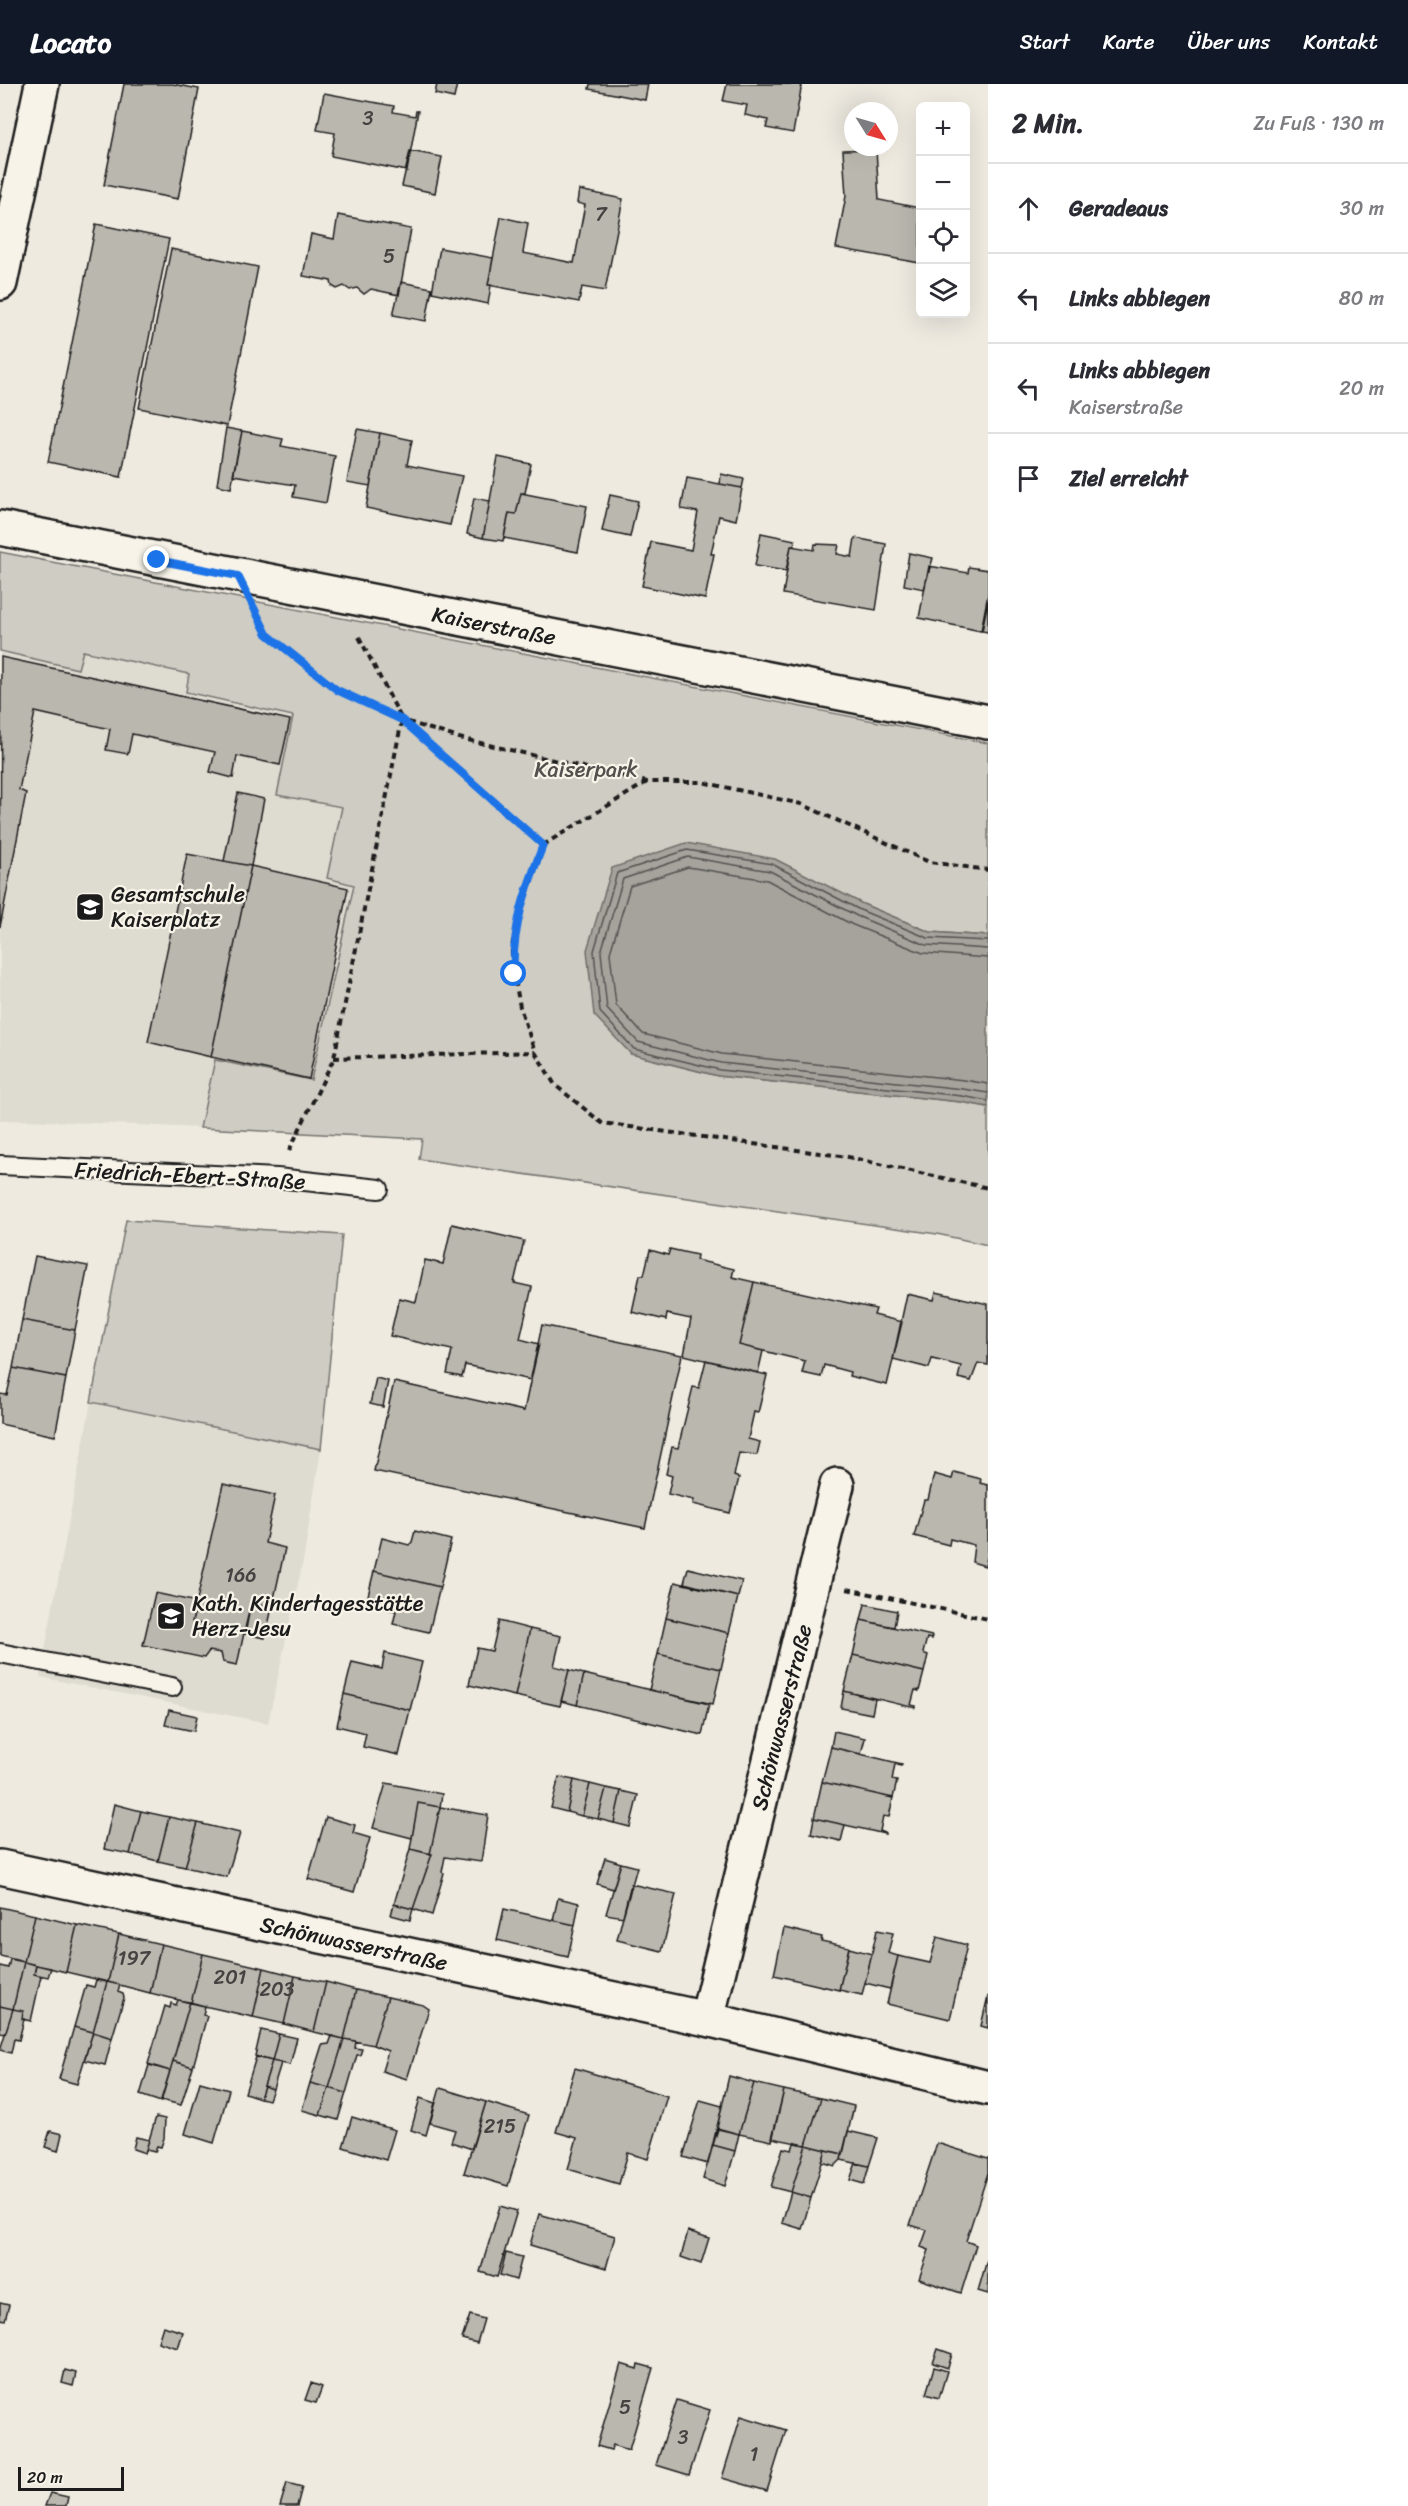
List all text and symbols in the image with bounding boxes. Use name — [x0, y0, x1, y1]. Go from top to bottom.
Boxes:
text: Locato — [30, 18, 111, 67]
text: Start — [1020, 23, 1070, 61]
text: Karte — [1103, 23, 1155, 61]
text: Über uns — [1188, 23, 1270, 61]
text: Kontakt — [1303, 23, 1378, 61]
text: 2 Min. — [1012, 100, 1084, 146]
house number: 3 — [363, 101, 374, 136]
north arrow — [844, 102, 898, 156]
map controls — [916, 102, 970, 318]
button: + — [916, 102, 970, 156]
text: Zu Fuß · 130 m — [1253, 106, 1384, 141]
button: − — [916, 156, 970, 210]
text: Geradeaus — [1069, 189, 1168, 228]
text: 30 m — [1340, 191, 1384, 226]
icon: ahead — [1012, 192, 1045, 225]
house number: 7 — [595, 197, 608, 232]
button: locate — [916, 210, 970, 264]
house number: 5 — [383, 239, 395, 274]
button: layers — [916, 264, 970, 318]
text: Links abbiegen — [1069, 279, 1210, 318]
text: 80 m — [1339, 281, 1384, 316]
icon: left — [1012, 282, 1045, 315]
text: Links abbiegen — [1069, 351, 1210, 390]
text: 20 m — [1339, 371, 1384, 406]
icon: left — [1012, 372, 1045, 405]
text: Kaiserstraße — [1069, 390, 1183, 425]
text: Ziel erreicht — [1069, 459, 1188, 498]
icon: arrive — [1012, 462, 1045, 495]
route end — [143, 546, 169, 572]
street label: Kaiserstraße — [429, 594, 559, 657]
park label: Kaiserpark — [534, 750, 638, 789]
place label: Gesamtschule Kaiserplatz — [111, 875, 245, 939]
school or university icon: Gesamtschule Kaiserplatz — [74, 891, 106, 923]
route start — [500, 960, 526, 986]
street label: Friedrich-Ebert-Straße — [74, 1150, 306, 1201]
house number: 166 — [225, 1558, 257, 1593]
place label: Kath. Kindertagesstätte Herz-Jesu — [192, 1584, 424, 1648]
school or university icon: Kath. Kindertagesstätte Herz-Jesu — [155, 1600, 187, 1632]
street label: Schönwasserstraße — [739, 1620, 823, 1814]
street label: Schönwasserstraße — [257, 1905, 451, 1982]
house number: 197 — [118, 1941, 152, 1976]
house number: 201 — [214, 1960, 246, 1995]
house number: 203 — [259, 1972, 295, 2007]
house number: 215 — [484, 2109, 516, 2144]
house number: 5 — [619, 2390, 631, 2425]
house number: 3 — [678, 2420, 689, 2455]
house number: 1 — [750, 2437, 758, 2472]
text: 20 m — [27, 2463, 63, 2492]
scale bar — [18, 2464, 124, 2492]

